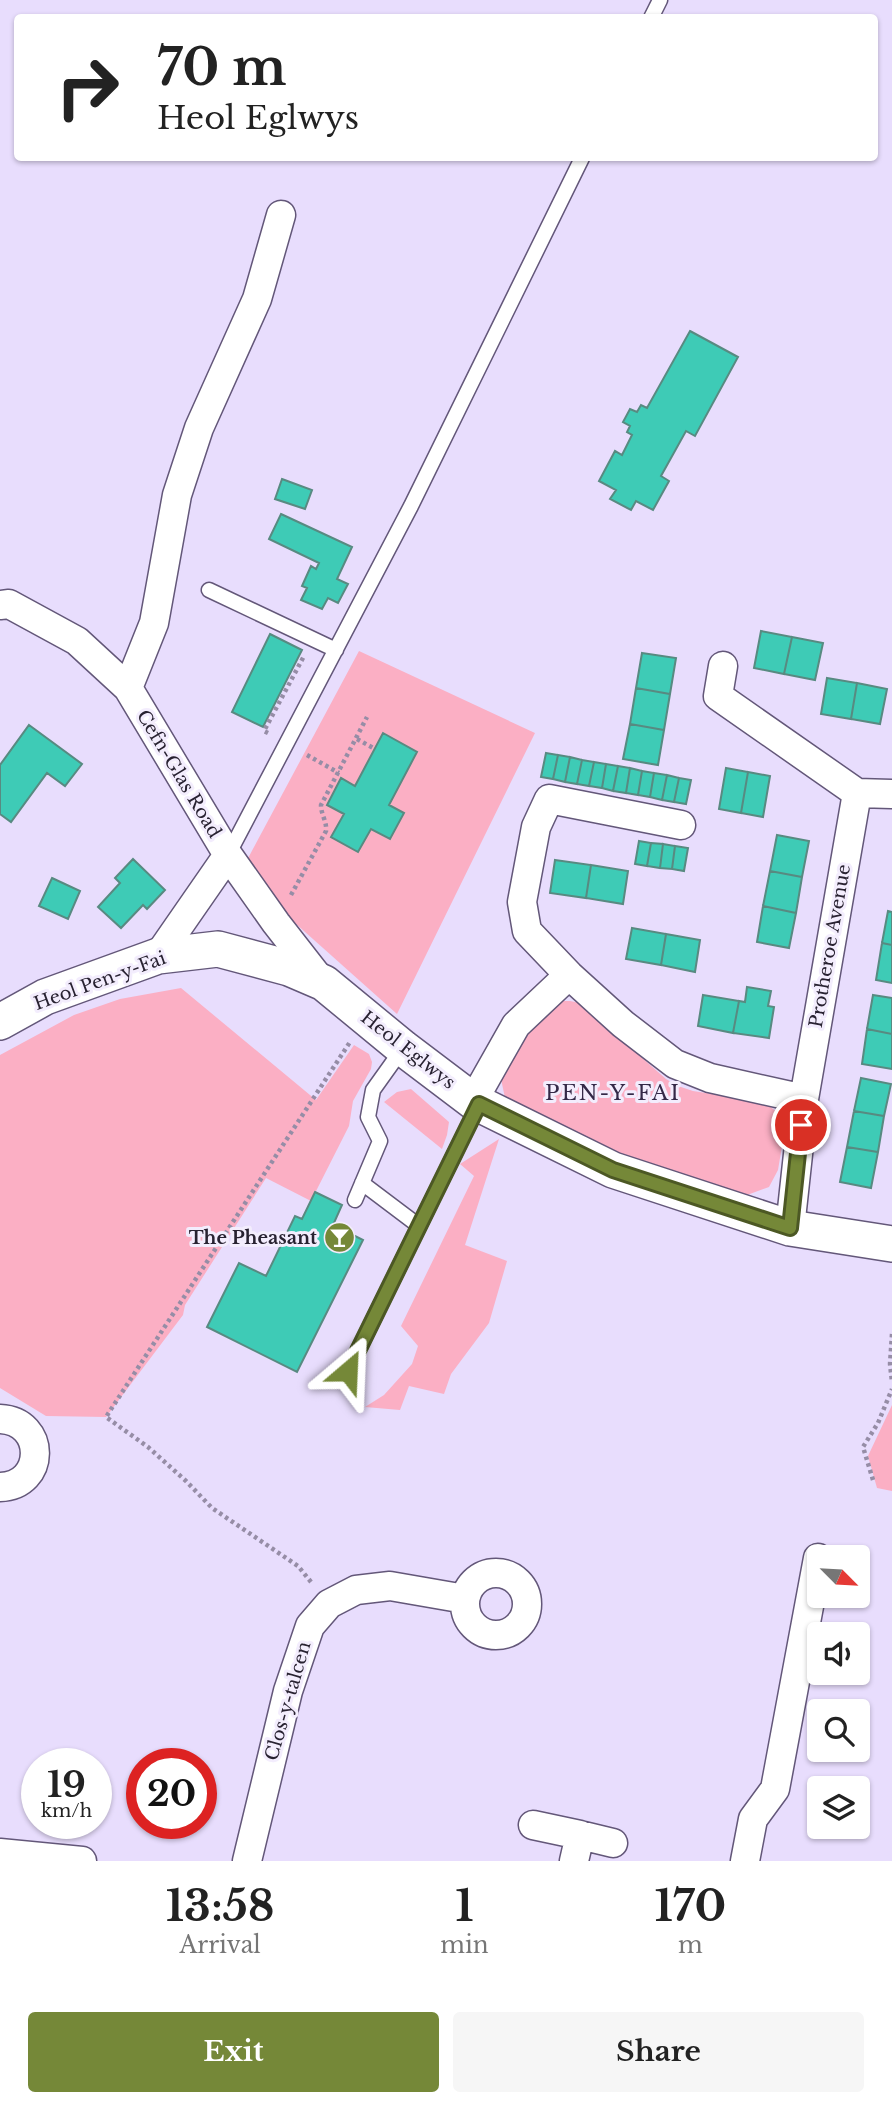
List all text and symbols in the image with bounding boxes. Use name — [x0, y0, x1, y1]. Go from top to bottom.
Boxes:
text: 70 m — [157, 37, 287, 98]
icon: right — [42, 42, 133, 133]
text: Heol Eglwys — [157, 98, 359, 138]
street label: Cefn-Glas Road — [132, 706, 226, 842]
street label: Protheroe Avenue — [805, 863, 855, 1029]
street label: Heol Pen-y-Fai — [31, 947, 169, 1015]
street label: Heol Eglwys — [356, 1006, 460, 1094]
district label: PEN-Y-FAI — [545, 1080, 681, 1106]
pin — [771, 1095, 831, 1155]
icon: arrive — [782, 1106, 820, 1144]
bar icon: The Pheasant — [323, 1221, 357, 1255]
place label: The Pheasant — [189, 1227, 317, 1249]
position arrow — [311, 1334, 385, 1408]
north arrow — [807, 1545, 870, 1608]
map controls — [807, 1545, 870, 1839]
button: sound — [807, 1622, 870, 1685]
street label: Clos-y-talcen — [261, 1639, 315, 1763]
button: search — [807, 1699, 870, 1762]
speed limit sign: 20 — [126, 1748, 217, 1839]
text: 19 — [47, 1763, 86, 1806]
button: layers — [807, 1776, 870, 1839]
text: km/h — [41, 1800, 92, 1822]
text: 13:58 — [166, 1880, 274, 1932]
text: 1 — [455, 1880, 474, 1932]
text: 170 — [654, 1880, 726, 1932]
text: Arrival — [179, 1931, 261, 1959]
text: min — [440, 1931, 489, 1959]
text: m — [678, 1931, 703, 1959]
button: Exit — [28, 2012, 439, 2092]
button: Share — [453, 2012, 864, 2092]

